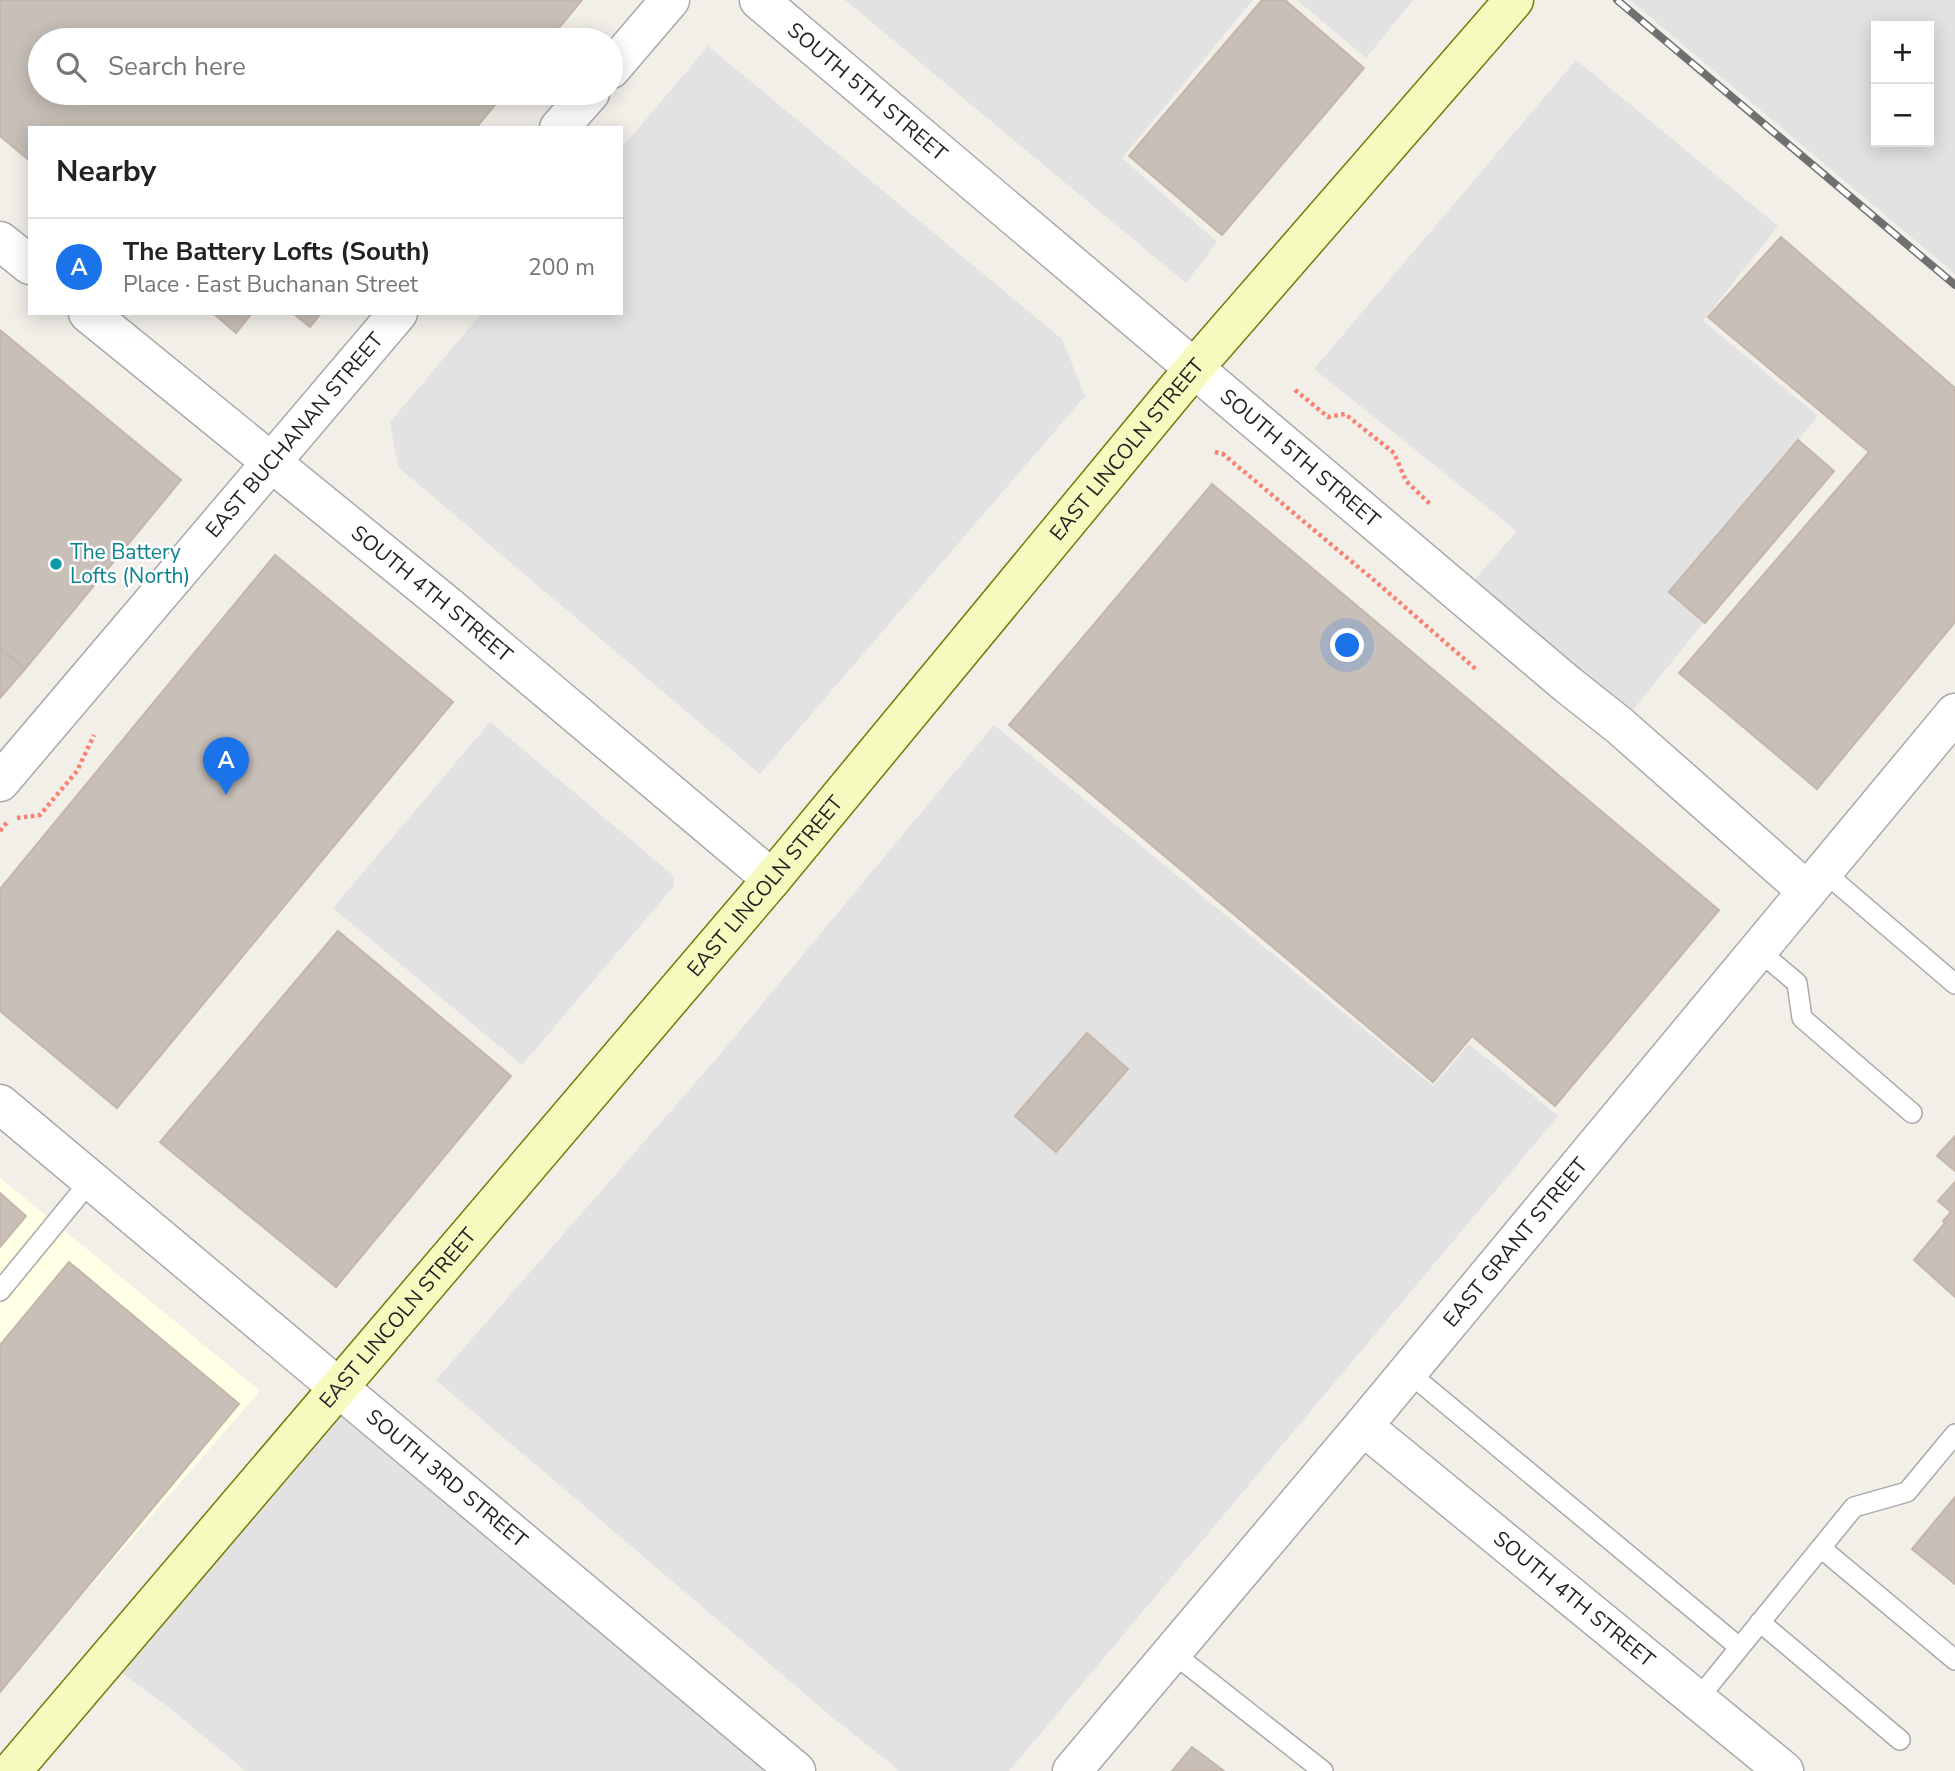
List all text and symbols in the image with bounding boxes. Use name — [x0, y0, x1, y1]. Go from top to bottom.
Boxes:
street label: SOUTH 5TH STREET — [782, 16, 953, 168]
map controls — [1871, 21, 1934, 147]
button: + — [1871, 21, 1934, 84]
search box — [28, 28, 623, 105]
icon: search — [52, 48, 90, 86]
text: Search here — [108, 49, 246, 84]
button: − — [1871, 84, 1934, 147]
text: Nearby — [56, 151, 156, 192]
text: The Battery Lofts (South) — [123, 234, 430, 269]
text: A — [70, 252, 88, 283]
text: 200 m — [528, 252, 595, 283]
text: Place · East Buchanan Street — [123, 269, 418, 300]
street label: EAST BUCHANAN STREET — [199, 326, 390, 544]
street label: EAST LINCOLN STREET — [1043, 352, 1211, 546]
street label: SOUTH 5TH STREET — [1214, 382, 1386, 534]
street label: SOUTH 4TH STREET — [345, 519, 519, 669]
place label: The Battery Lofts (North) — [70, 538, 190, 590]
marker: The Battery Lofts (North) — [48, 556, 64, 572]
your location — [1330, 628, 1364, 662]
pin: A — [203, 737, 249, 795]
street label: EAST LINCOLN STREET — [681, 789, 850, 983]
street label: EAST GRANT STREET — [1437, 1152, 1594, 1333]
street label: EAST LINCOLN STREET — [313, 1222, 483, 1414]
street label: SOUTH 3RD STREET — [360, 1403, 534, 1554]
street label: SOUTH 4TH STREET — [1487, 1524, 1661, 1674]

